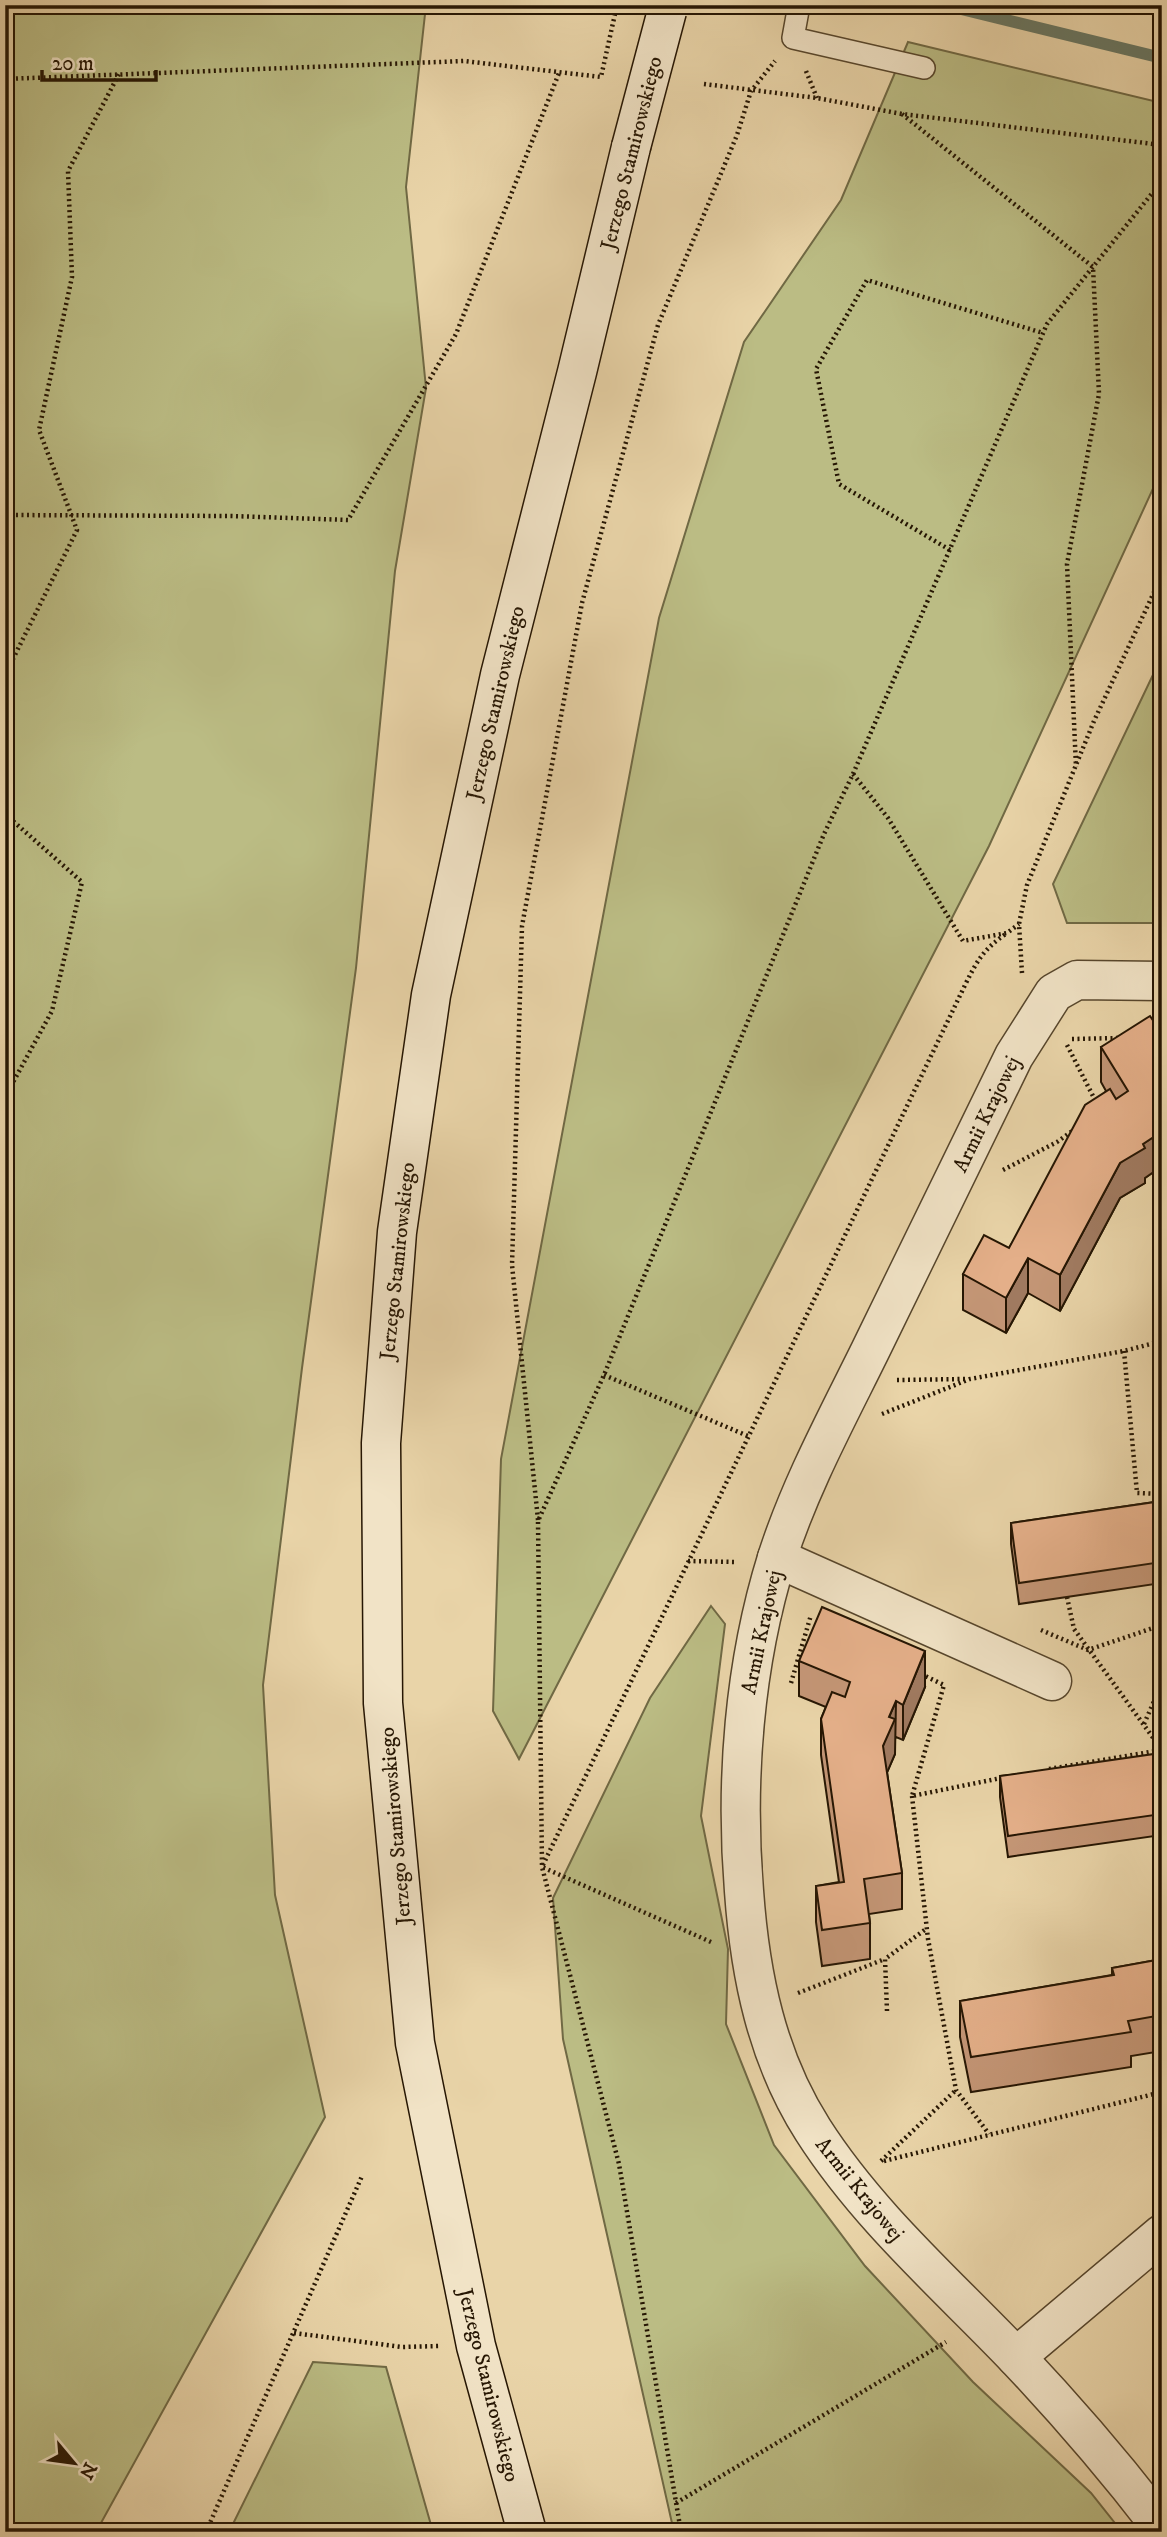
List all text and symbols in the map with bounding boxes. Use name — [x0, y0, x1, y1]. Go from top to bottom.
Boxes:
scale bar — [42, 38, 156, 82]
text: 20 m — [52, 51, 94, 77]
street label: Jerzego Stamirowskiego — [595, 54, 669, 255]
street label: Jerzego Stamirowskiego — [461, 604, 531, 805]
street label: Armii Krajowej — [948, 1052, 1026, 1177]
street label: Jerzego Stamirowskiego — [374, 1161, 421, 1363]
street label: Armii Krajowej — [736, 1568, 788, 1697]
street label: Jerzego Stamirowskiego — [374, 1726, 418, 1928]
street label: Armii Krajowej — [809, 2132, 909, 2247]
street label: Jerzego Stamirowskiego — [451, 2284, 525, 2485]
north arrow — [38, 2428, 108, 2498]
text: N — [74, 2458, 101, 2483]

